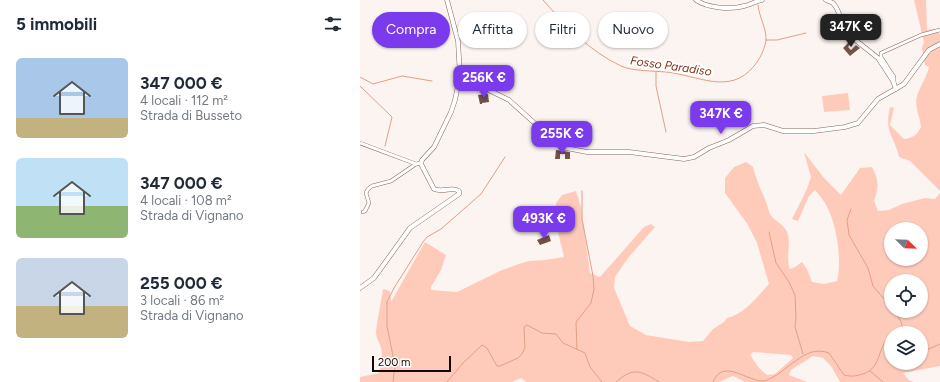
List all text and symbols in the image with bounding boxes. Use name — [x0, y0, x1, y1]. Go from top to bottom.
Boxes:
chip: Compra — [372, 12, 450, 48]
chip: Affitta — [458, 12, 527, 48]
chip: Filtri — [535, 12, 590, 48]
chip: Nuovo — [598, 12, 668, 48]
icon: filters — [322, 13, 344, 35]
text: 5 immobili — [16, 14, 97, 34]
pin: 347K € — [818, 14, 884, 48]
text: 347K € — [829, 19, 873, 34]
water label: Fosso Paradiso — [629, 53, 713, 79]
pin: 256K € — [451, 65, 517, 99]
text: 256K € — [462, 70, 506, 85]
text: 347 000 € — [140, 73, 223, 93]
icon: home — [48, 74, 96, 122]
text: 4 locali · 112 m² — [140, 93, 228, 108]
pin: 347K € — [688, 101, 754, 135]
text: 347K € — [699, 106, 743, 121]
text: Strada di Busseto — [140, 108, 242, 123]
pin: 255K € — [529, 121, 595, 155]
text: 255K € — [540, 126, 584, 141]
text: 347 000 € — [140, 173, 223, 193]
icon: home — [48, 174, 96, 222]
text: 4 locali · 108 m² — [140, 193, 232, 208]
pin: 493K € — [511, 206, 577, 240]
text: Strada di Vignano — [140, 208, 244, 223]
text: 493K € — [522, 211, 566, 226]
north arrow — [884, 222, 928, 266]
map controls — [884, 222, 928, 370]
text: 255 000 € — [140, 273, 223, 293]
icon: home — [48, 274, 96, 322]
button: locate — [884, 274, 928, 318]
text: 3 locali · 86 m² — [140, 293, 224, 308]
text: Strada di Vignano — [140, 308, 244, 323]
button: layers — [884, 326, 928, 370]
scale bar — [372, 354, 451, 373]
text: 200 m — [378, 356, 410, 369]

